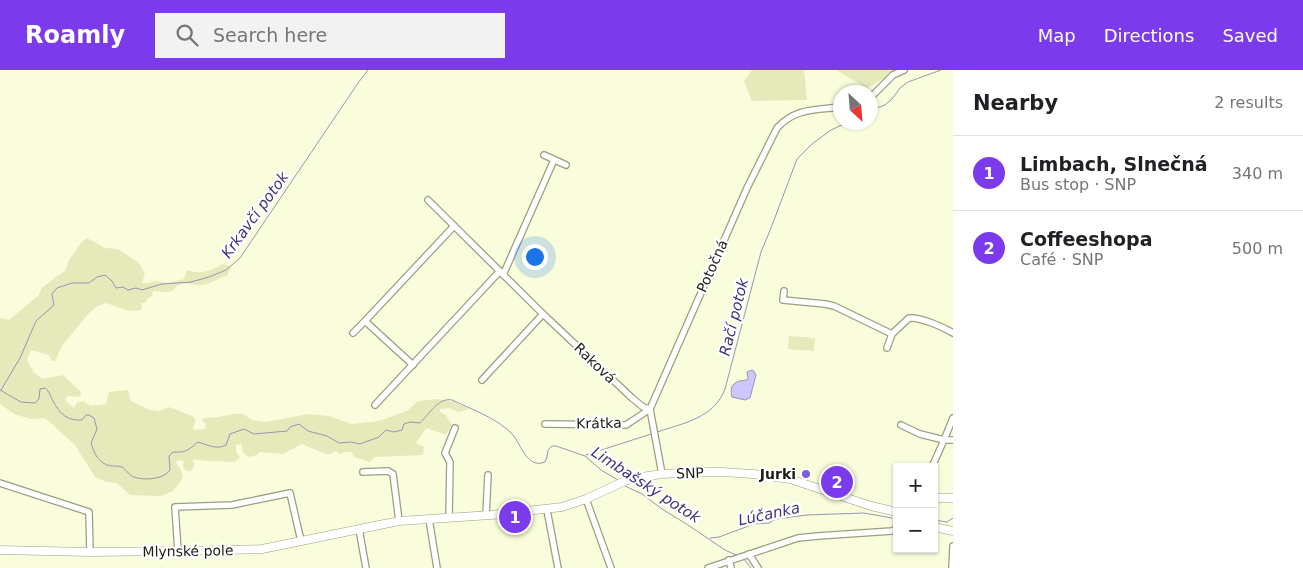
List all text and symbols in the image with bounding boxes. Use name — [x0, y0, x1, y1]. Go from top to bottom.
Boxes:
search box — [155, 13, 505, 58]
text: Roamly — [25, 21, 125, 49]
icon: search — [173, 21, 201, 49]
text: Search here — [213, 24, 327, 46]
text: Map — [1038, 25, 1076, 46]
text: Directions — [1104, 25, 1194, 46]
text: Saved — [1222, 25, 1278, 46]
north arrow — [833, 85, 878, 130]
text: Nearby — [973, 91, 1058, 115]
text: 2 results — [1214, 93, 1283, 112]
text: Limbach, Slnečná — [1020, 153, 1208, 175]
text: 1 — [983, 164, 995, 183]
text: 340 m — [1232, 164, 1283, 183]
water label: Krkavčí potok — [218, 167, 293, 262]
text: Bus stop · SNP — [1020, 175, 1136, 194]
text: Coffeeshopa — [1020, 228, 1152, 250]
street label: Potočná — [693, 237, 731, 295]
text: 2 — [983, 239, 995, 258]
text: 500 m — [1232, 239, 1283, 258]
your location — [522, 244, 548, 270]
text: Café · SNP — [1020, 250, 1103, 269]
water label: Račí potok — [716, 275, 753, 358]
street label: Raková — [571, 340, 619, 386]
street label: Krátka — [576, 415, 622, 431]
water label: Limbašský potok — [588, 443, 705, 528]
pin: 2 — [821, 463, 853, 501]
map controls — [893, 463, 938, 553]
button: + — [893, 463, 938, 508]
street label: SNP — [676, 465, 704, 481]
place label: Jurki — [759, 466, 796, 482]
marker: Jurki — [800, 468, 812, 480]
pin: 1 — [499, 498, 531, 536]
water label: Lúčanka — [736, 499, 802, 529]
button: − — [893, 508, 938, 553]
street label: Mlynské pole — [142, 542, 234, 560]

